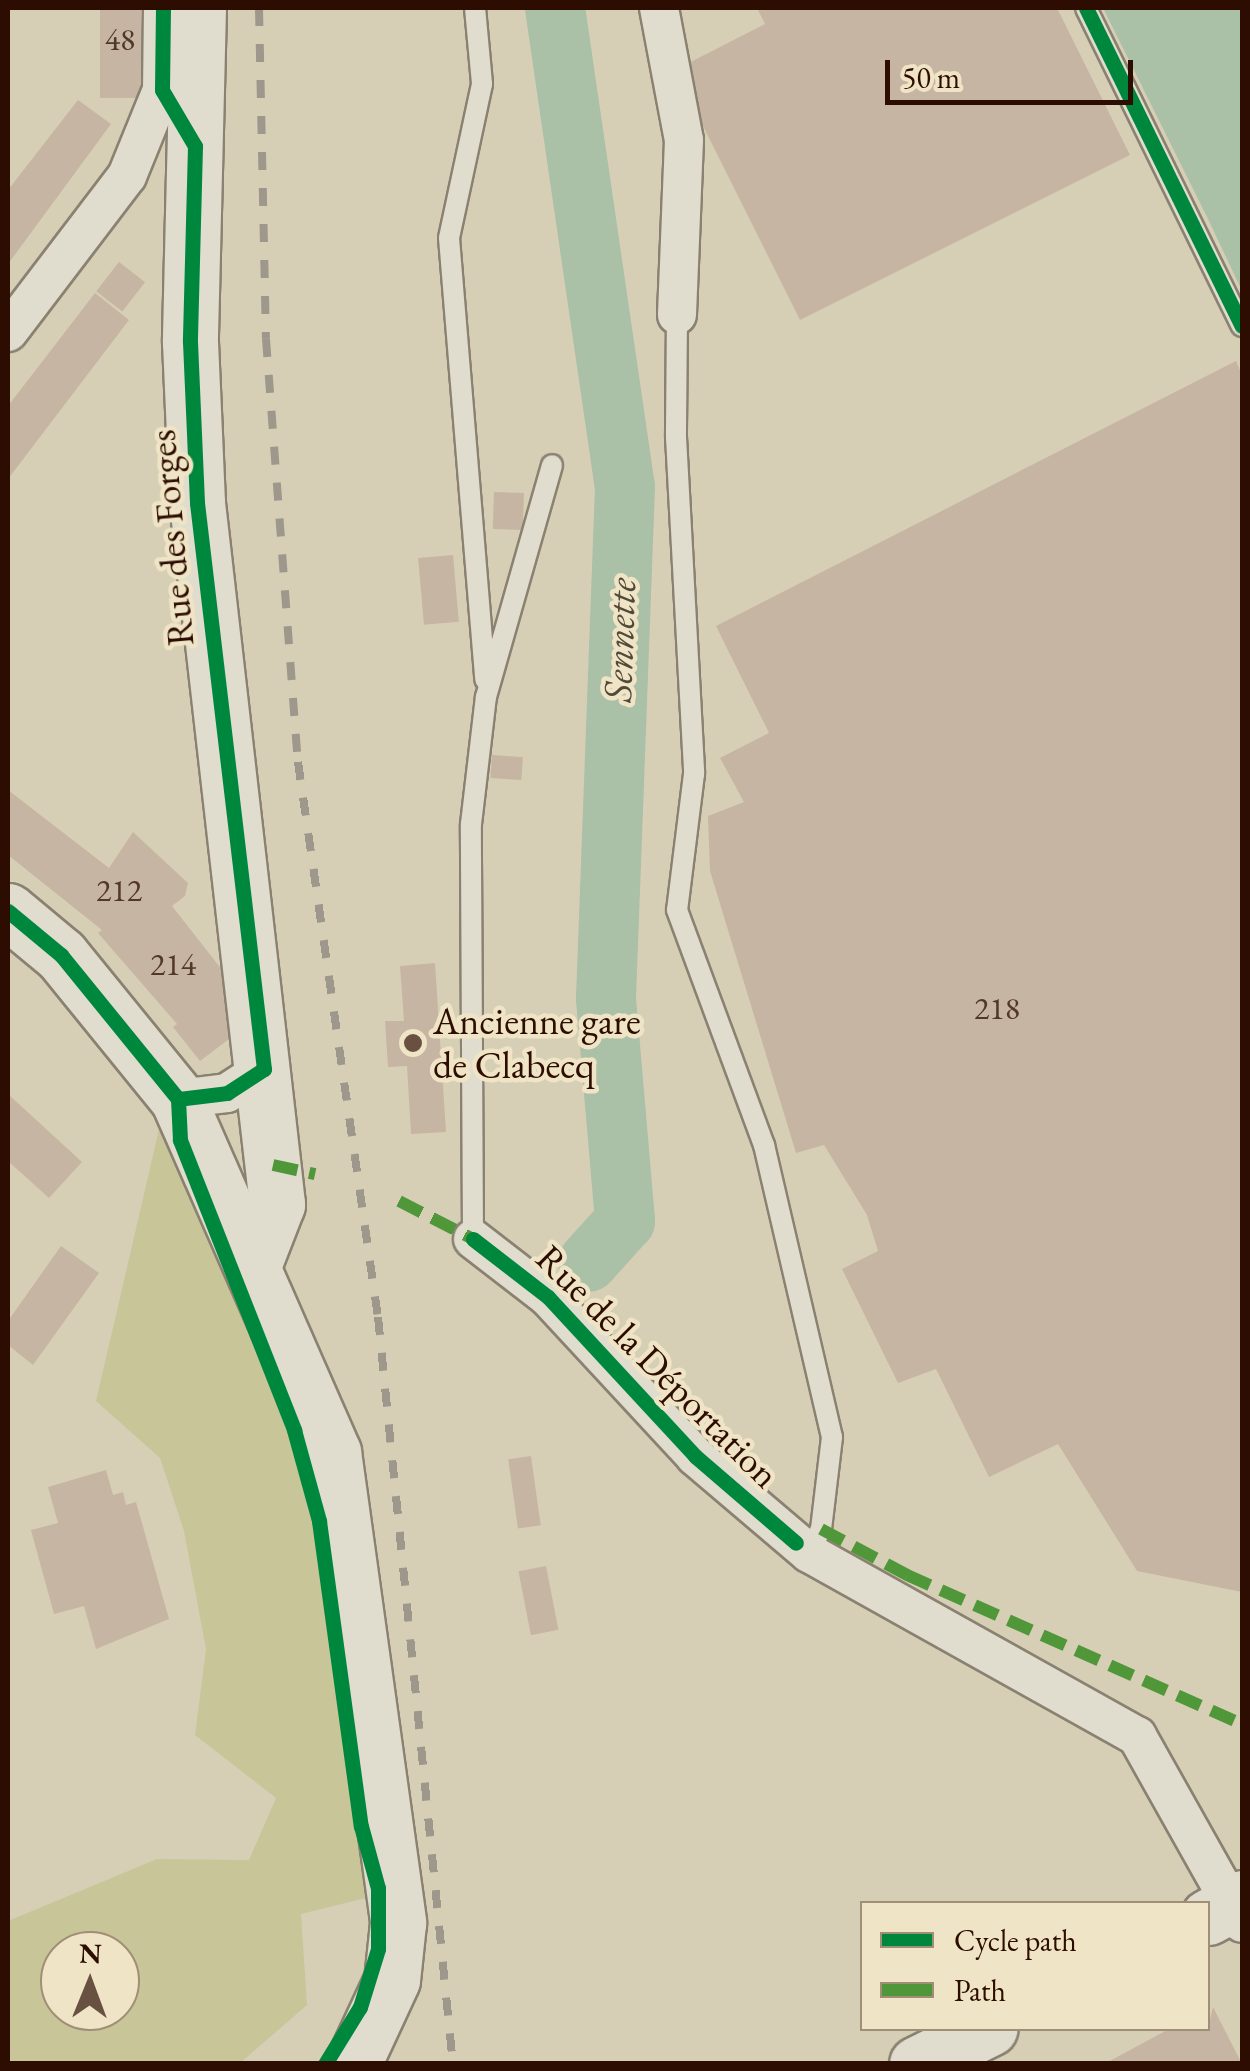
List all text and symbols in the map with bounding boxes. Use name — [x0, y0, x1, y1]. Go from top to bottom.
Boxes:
house number: 48 — [105, 20, 135, 58]
scale bar — [890, 40, 1138, 102]
text: 50 m — [902, 58, 960, 97]
street label: Rue des Forges — [139, 428, 203, 648]
water label: Sennette — [593, 577, 645, 703]
house number: 212 — [96, 871, 142, 909]
house number: 214 — [150, 945, 196, 983]
house number: 218 — [974, 989, 1020, 1027]
place label: Ancienne gare de Clabecq — [433, 998, 641, 1088]
marker: Ancienne gare de Clabecq — [402, 1032, 424, 1054]
street label: Rue de la Déportation — [527, 1235, 789, 1497]
legend — [860, 1901, 1210, 2031]
text: Cycle path — [954, 1921, 1077, 1960]
north arrow — [40, 1931, 140, 2031]
text: N — [79, 1935, 102, 1971]
text: Path — [954, 1971, 1006, 2010]

